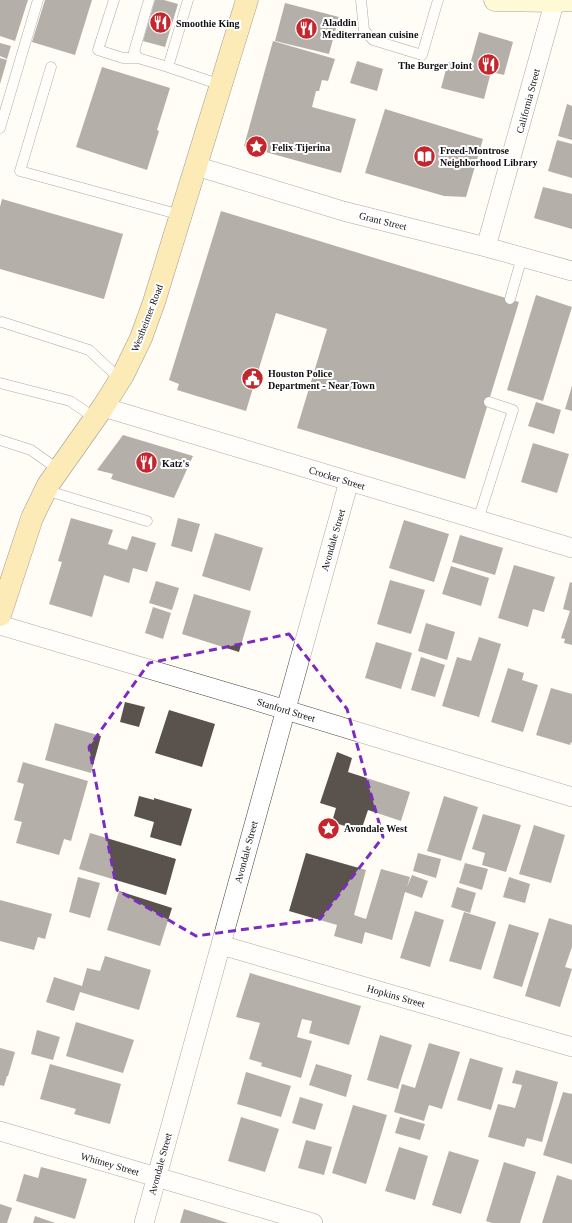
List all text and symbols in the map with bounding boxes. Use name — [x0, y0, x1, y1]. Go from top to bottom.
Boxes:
restaurant icon: Smoothie King — [147, 10, 173, 36]
restaurant icon: Aladdin Mediterranean cuisine — [294, 15, 320, 41]
place label: Aladdin Mediterranean cuisine — [322, 17, 419, 40]
place label: Smoothie King — [176, 18, 240, 29]
restaurant icon: The Burger Joint — [475, 52, 501, 78]
place label: The Burger Joint — [398, 60, 473, 71]
street label: California Street — [514, 67, 542, 134]
place icon: Felix Tijerina — [244, 134, 270, 160]
place label: Felix Tijerina — [272, 142, 330, 153]
library icon: Freed-Montrose Neighborhood Library — [411, 143, 437, 169]
place label: Freed-Montrose Neighborhood Library — [440, 145, 538, 168]
street label: Grant Street — [358, 210, 408, 232]
street label: Westheimer Road — [129, 283, 165, 353]
public building icon: Houston Police Department - Near Town — [239, 366, 265, 392]
place label: Houston Police Department - Near Town — [268, 368, 375, 391]
restaurant icon: Katz's — [133, 450, 159, 476]
place label: Katz's — [162, 458, 189, 469]
street label: Crocker Street — [308, 464, 367, 492]
street label: Avondale Street — [319, 508, 347, 572]
street label: Stanford Street — [256, 696, 317, 724]
place icon: Avondale West — [315, 815, 341, 841]
street label: Avondale Street — [232, 819, 260, 884]
place label: Avondale West — [344, 823, 408, 834]
street label: Hopkins Street — [366, 982, 426, 1010]
street label: Avondale Street — [146, 1131, 174, 1196]
street label: Whitney Street — [80, 1150, 141, 1178]

